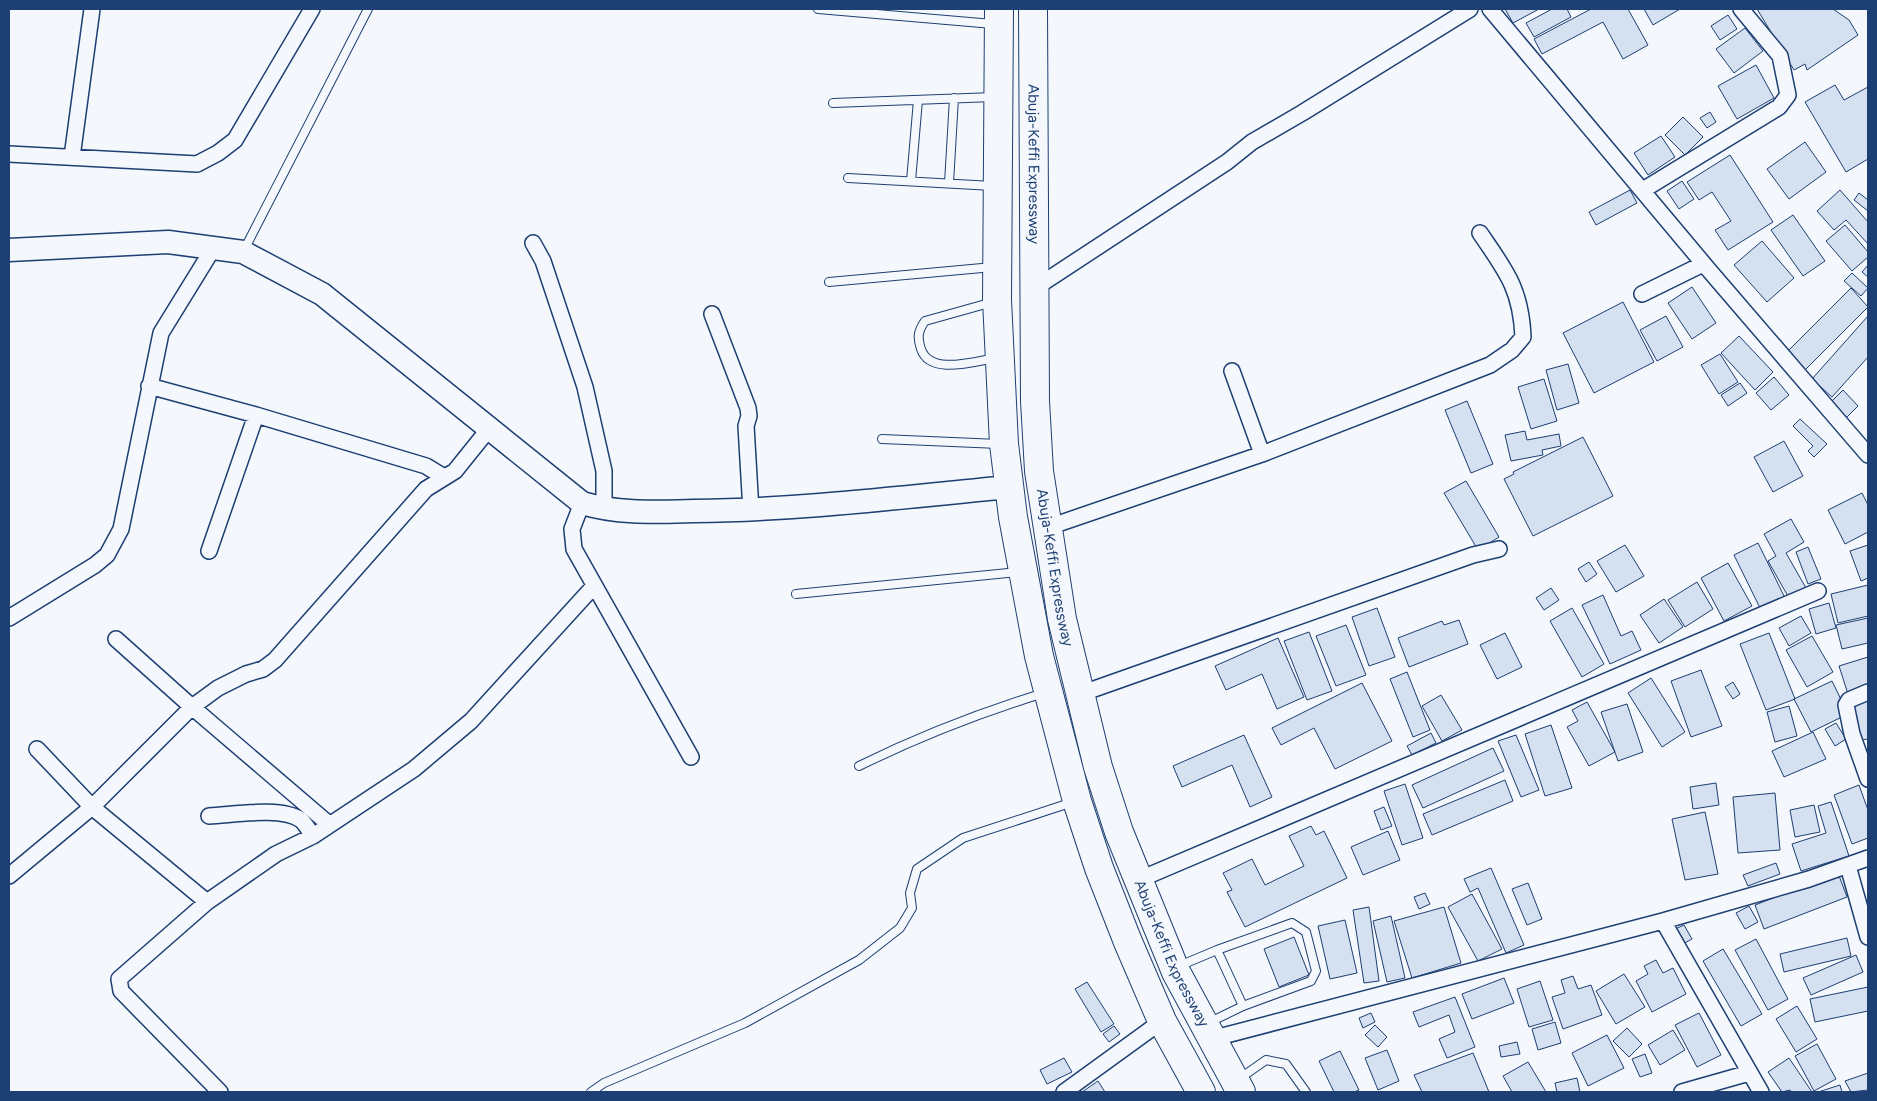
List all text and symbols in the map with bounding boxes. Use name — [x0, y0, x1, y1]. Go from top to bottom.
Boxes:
street label: Abuja-Keffi Expressway — [1024, 84, 1043, 244]
street label: Abuja-Keffi Expressway — [1033, 487, 1077, 649]
street label: Abuja-Keffi Expressway — [1130, 877, 1213, 1030]

